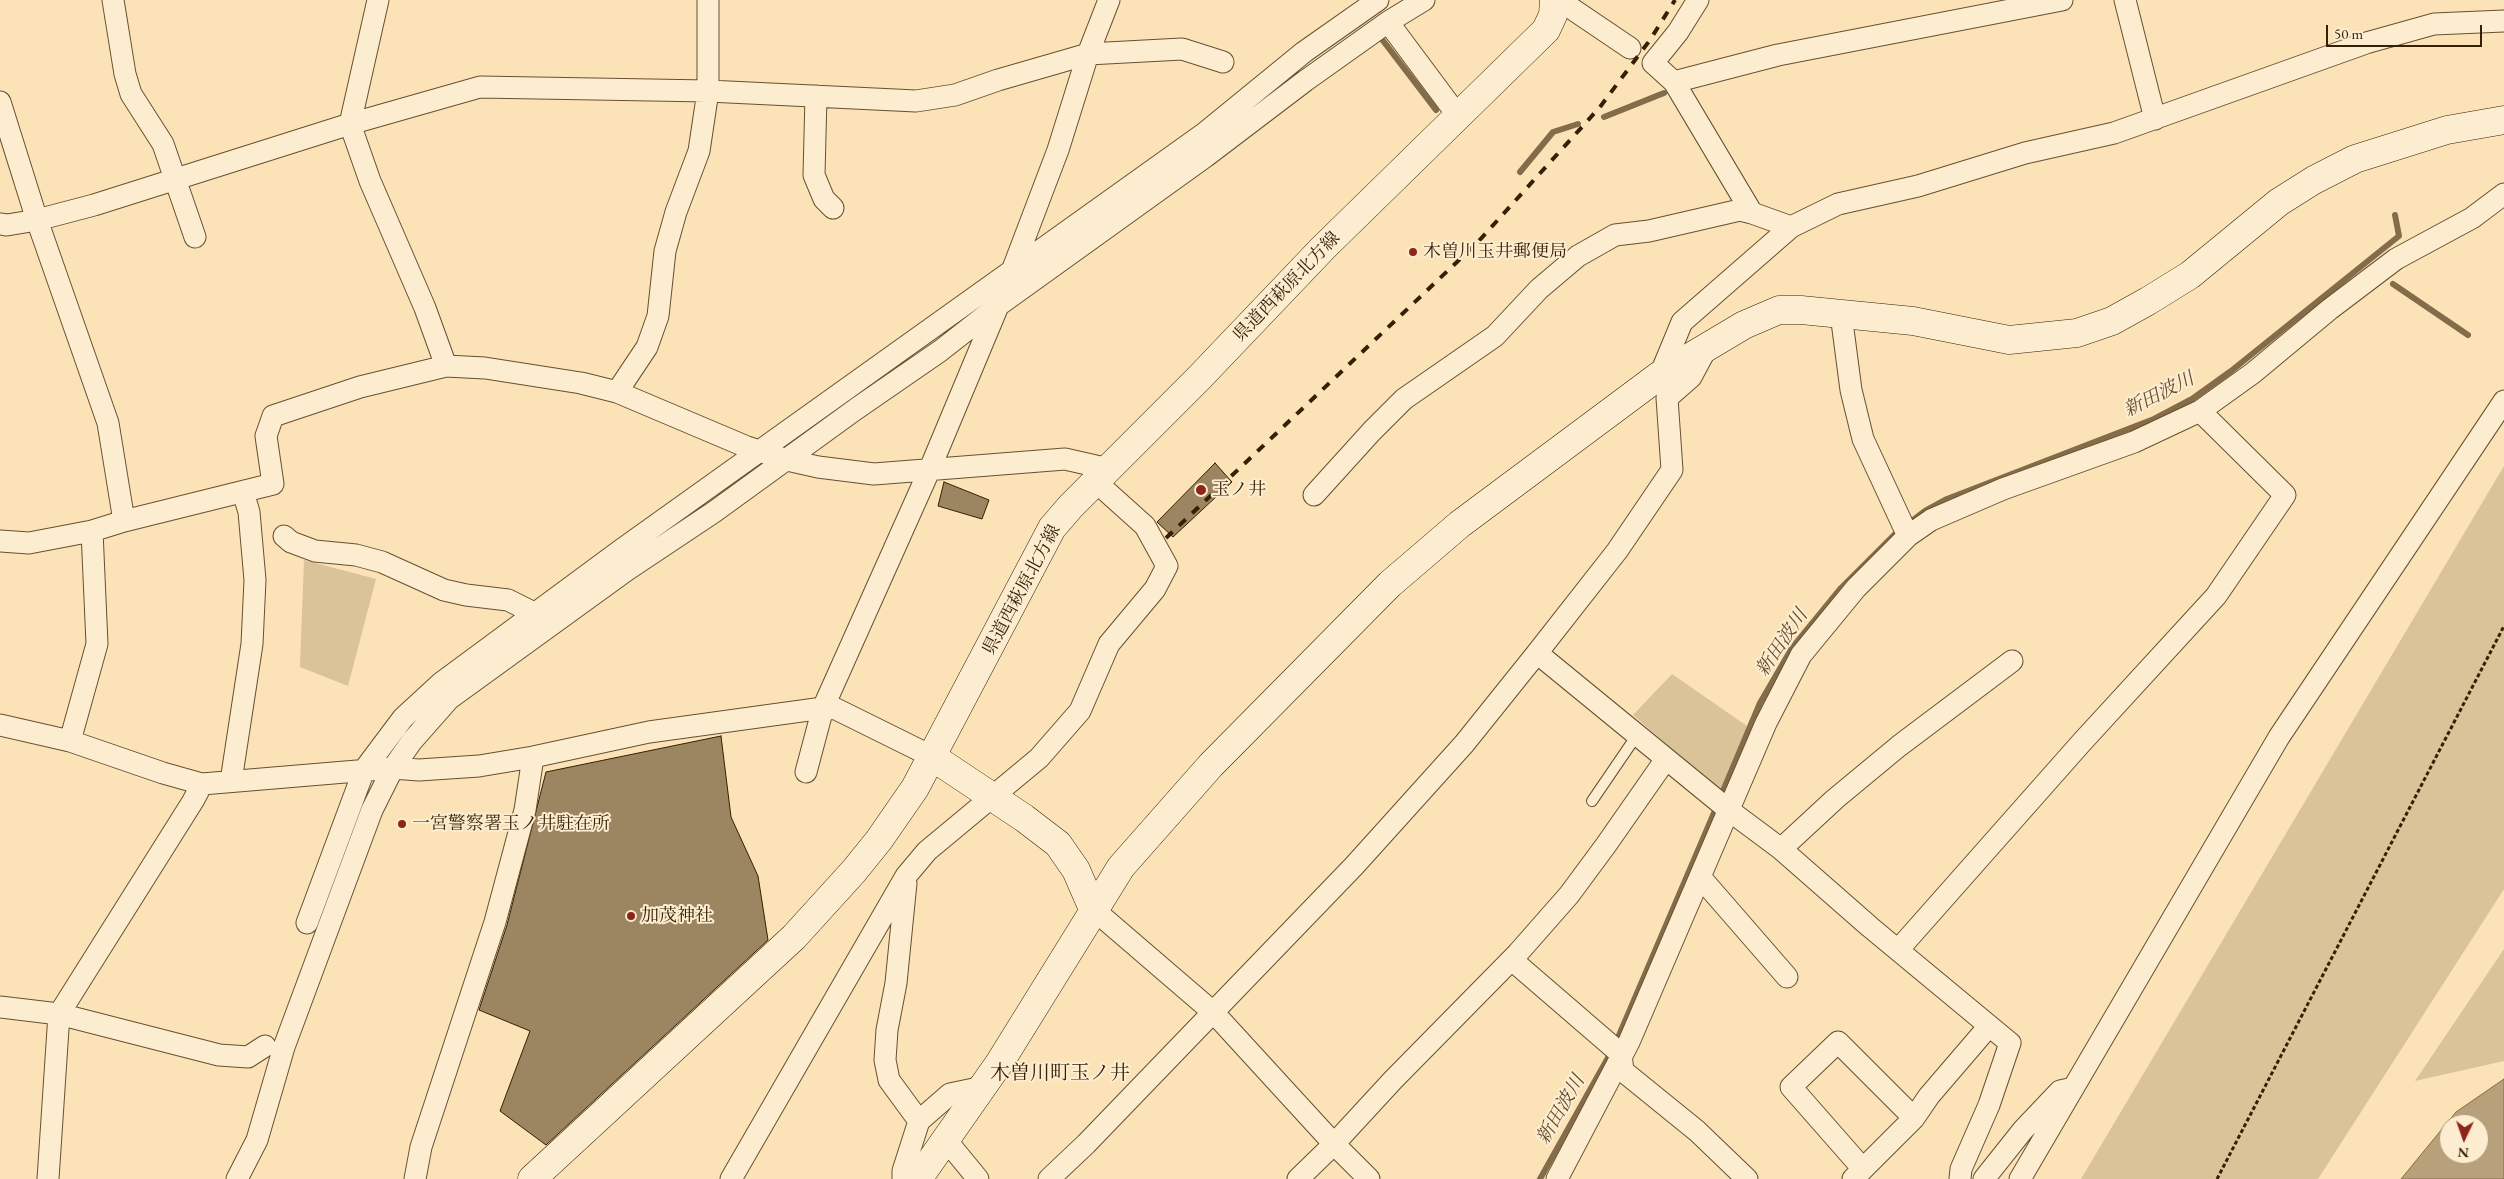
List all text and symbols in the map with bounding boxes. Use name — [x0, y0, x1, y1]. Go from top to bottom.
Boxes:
scale bar — [2329, 15, 2485, 47]
text: 50 m — [2334, 24, 2363, 43]
street label: 県道西萩原北方線 — [1229, 228, 1345, 346]
place label: 木曽川玉井郵便局 — [1423, 241, 1567, 263]
marker: 木曽川玉井郵便局 — [1407, 246, 1419, 258]
water label: 新田波川 — [2120, 368, 2198, 422]
place label: 玉ノ井 — [1212, 479, 1266, 501]
marker: 玉ノ井 — [1194, 483, 1208, 497]
street label: 県道西萩原北方線 — [979, 521, 1065, 659]
water label: 新田波川 — [1751, 605, 1813, 681]
place label: 一宮警察署玉ノ井駐在所 — [412, 813, 610, 835]
marker: 一宮警察署玉ノ井駐在所 — [396, 818, 408, 830]
place label: 加茂神社 — [641, 905, 713, 927]
marker: 加茂神社 — [625, 910, 637, 922]
district label: 木曽川町玉ノ井 — [990, 1062, 1130, 1086]
water label: 新田波川 — [1532, 1071, 1590, 1149]
north arrow — [2439, 1114, 2489, 1164]
text: N — [2457, 1144, 2469, 1162]

